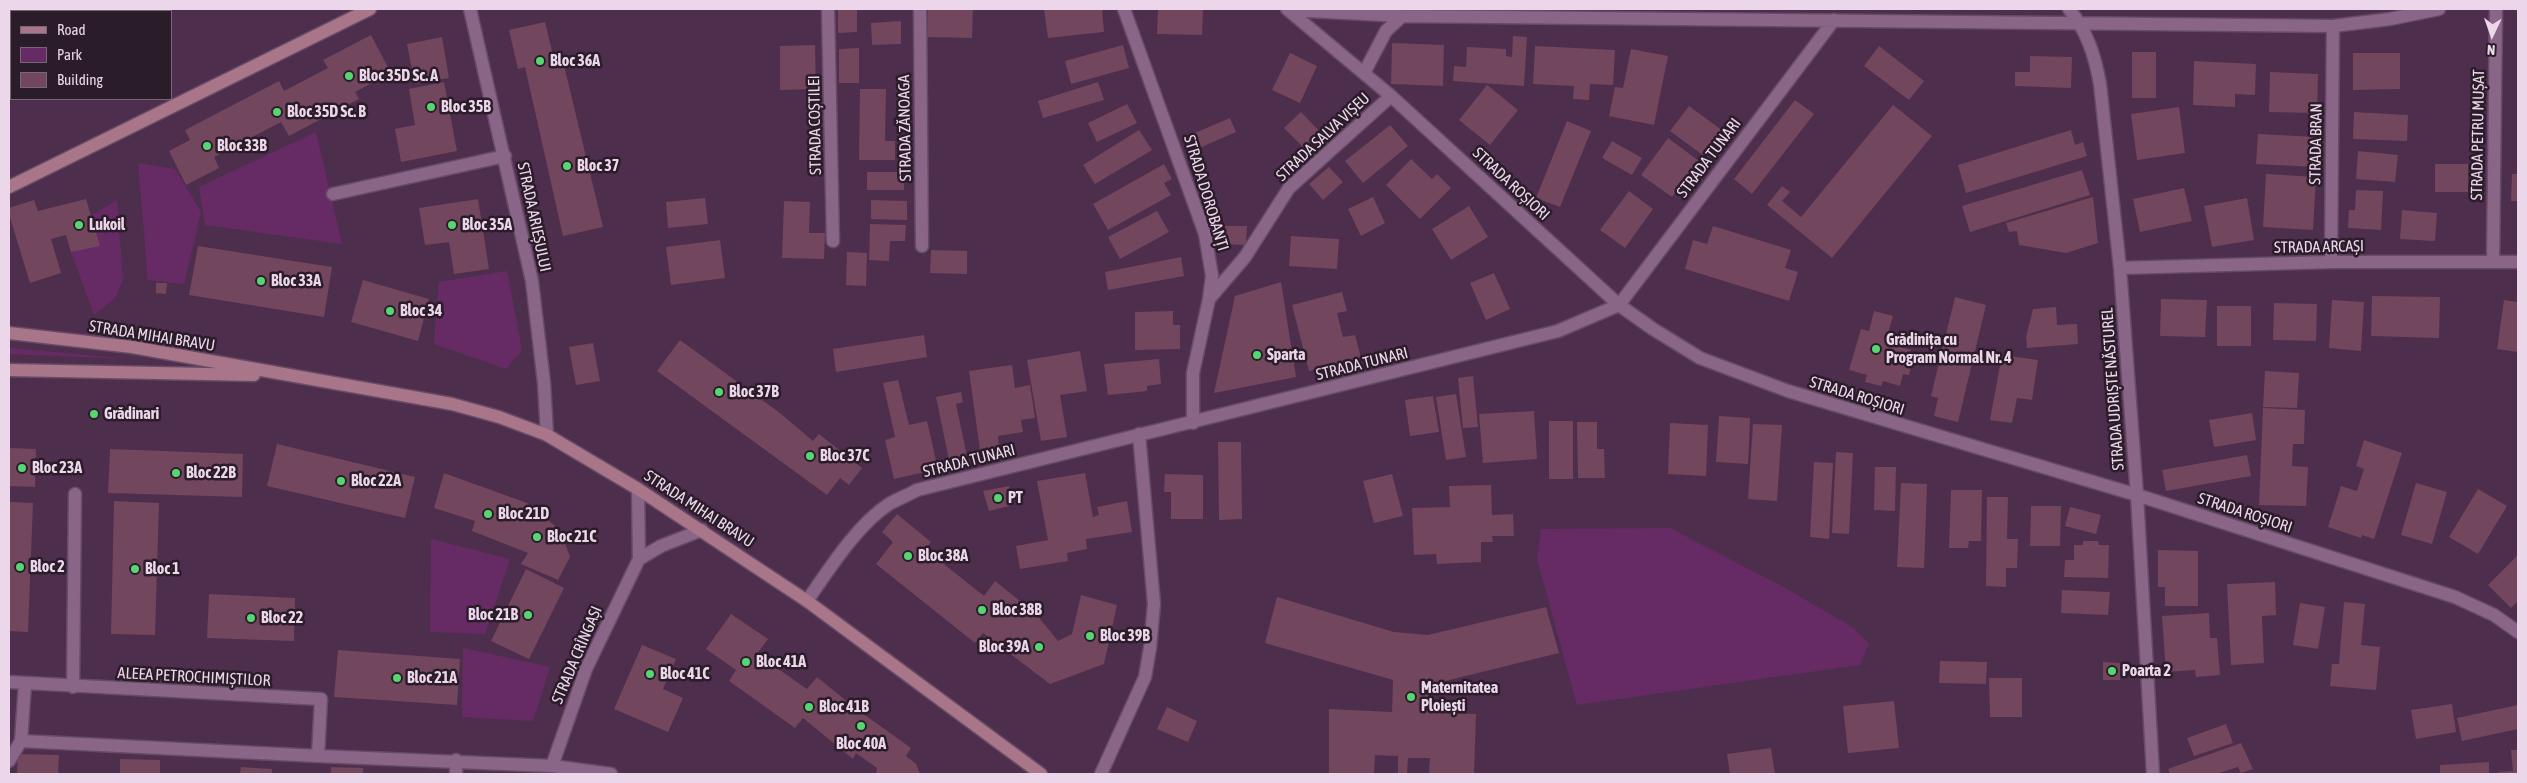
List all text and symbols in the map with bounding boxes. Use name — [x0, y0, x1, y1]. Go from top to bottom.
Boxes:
legend — [10, 10, 172, 100]
north arrow — [2467, 10, 2517, 60]
text: Road — [57, 21, 86, 38]
text: N — [2487, 42, 2496, 58]
text: Park — [57, 46, 82, 63]
place label: Bloc 36A — [550, 51, 600, 71]
marker: Bloc 36A — [534, 55, 546, 67]
place label: Bloc 35D Sc. A — [359, 66, 438, 86]
street label: STRADA PETRU MUȘAT — [2467, 69, 2489, 201]
marker: Bloc 35D Sc. A — [343, 70, 355, 82]
text: Building — [57, 71, 103, 88]
street label: STRADA COȘTILEI — [805, 75, 825, 175]
street label: STRADA ZĂNOAGA — [894, 75, 916, 181]
street label: STRADA SALVA VIȘEU — [1272, 89, 1374, 185]
place label: Bloc 35B — [441, 97, 491, 117]
marker: Bloc 35B — [425, 101, 437, 113]
place label: Bloc 35D Sc. B — [287, 102, 366, 122]
street label: STRADA BRAN — [2306, 103, 2326, 185]
marker: Bloc 35D Sc. B — [271, 106, 283, 118]
street label: STRADA TUNARI — [1673, 115, 1745, 201]
street label: STRADA DOROBANȚI — [1179, 133, 1233, 253]
place label: Bloc 33B — [217, 136, 267, 156]
marker: Bloc 33B — [201, 140, 213, 152]
street label: STRADA ROȘIORI — [1469, 144, 1553, 224]
place label: Bloc 37 — [577, 156, 619, 176]
marker: Bloc 37 — [561, 160, 573, 172]
street label: STRADA ARIEȘULUI — [513, 161, 555, 273]
place label: Lukoil — [89, 215, 125, 235]
place label: Bloc 35A — [462, 215, 512, 235]
marker: Lukoil — [73, 219, 85, 231]
marker: Bloc 35A — [446, 219, 458, 231]
street label: STRADA ARCAȘI — [2274, 237, 2364, 257]
place label: Bloc 33A — [271, 271, 321, 291]
marker: Bloc 33A — [255, 275, 267, 287]
place label: Bloc 34 — [400, 301, 442, 321]
marker: Bloc 34 — [384, 305, 396, 317]
street label: STRADA UDRIȘTE NĂSTUREL — [2098, 307, 2128, 471]
street label: STRADA MIHAI BRAVU — [88, 317, 216, 355]
place label: Grădinița cu Program Normal Nr. 4 — [1886, 330, 2012, 368]
street label: STRADA TUNARI — [1314, 343, 1410, 385]
marker: Grădinița cu Program Normal Nr. 4 — [1870, 343, 1882, 355]
place label: Sparta — [1267, 345, 1305, 365]
marker: Sparta — [1251, 349, 1263, 361]
street label: STRADA ROȘIORI — [1807, 372, 1907, 420]
place label: Bloc 37B — [729, 382, 779, 402]
marker: Bloc 37B — [713, 386, 725, 398]
place label: Grădinari — [104, 404, 159, 424]
marker: Grădinari — [88, 408, 100, 420]
street label: STRADA TUNARI — [921, 440, 1017, 482]
place label: Bloc 37C — [820, 446, 870, 466]
marker: Bloc 37C — [804, 450, 816, 462]
place label: Bloc 23A — [32, 458, 82, 478]
marker: Bloc 23A — [16, 462, 28, 474]
place label: Bloc 22B — [186, 463, 236, 483]
street label: STRADA MIHAI BRAVU — [640, 466, 758, 552]
marker: Bloc 22B — [170, 467, 182, 479]
place label: Bloc 22A — [351, 471, 401, 491]
marker: Bloc 22A — [335, 475, 347, 487]
place label: PT — [1008, 488, 1023, 508]
street label: STRADA ROȘIORI — [2195, 489, 2295, 537]
marker: PT — [992, 492, 1004, 504]
place label: Bloc 21D — [498, 504, 549, 524]
marker: Bloc 21D — [482, 508, 494, 520]
place label: Bloc 21C — [547, 527, 597, 547]
marker: Bloc 21C — [531, 531, 543, 543]
place label: Bloc 38A — [918, 546, 968, 566]
marker: Bloc 38A — [902, 550, 914, 562]
place label: Bloc 2 — [30, 557, 65, 577]
place label: Bloc 1 — [145, 559, 180, 579]
marker: Bloc 2 — [14, 561, 26, 573]
marker: Bloc 1 — [129, 563, 141, 575]
place label: Bloc 38B — [992, 600, 1042, 620]
street label: STRADA CRÎNGAȘI — [548, 603, 606, 707]
marker: Bloc 38B — [976, 604, 988, 616]
place label: Bloc 21B — [468, 605, 518, 625]
place label: Bloc 22 — [261, 608, 303, 628]
marker: Bloc 21B — [522, 609, 534, 621]
marker: Bloc 22 — [245, 612, 257, 624]
place label: Bloc 39B — [1100, 626, 1150, 646]
marker: Bloc 39B — [1084, 630, 1096, 642]
place label: Bloc 39A — [979, 637, 1029, 657]
marker: Bloc 39A — [1033, 641, 1045, 653]
place label: Bloc 41A — [756, 652, 806, 672]
marker: Bloc 41A — [740, 656, 752, 668]
place label: Poarta 2 — [2122, 661, 2171, 681]
street label: ALEEA PETROCHIMIȘTILOR — [117, 663, 271, 691]
place label: Bloc 41C — [660, 664, 710, 684]
marker: Poarta 2 — [2106, 665, 2118, 677]
place label: Bloc 21A — [407, 668, 457, 688]
marker: Bloc 41C — [644, 668, 656, 680]
marker: Bloc 21A — [391, 672, 403, 684]
place label: Maternitatea Ploiești — [1421, 678, 1498, 716]
marker: Maternitatea Ploiești — [1405, 691, 1417, 703]
place label: Bloc 41B — [819, 697, 869, 717]
marker: Bloc 41B — [803, 701, 815, 713]
marker: Bloc 40A — [855, 720, 867, 732]
place label: Bloc 40A — [836, 734, 886, 754]

